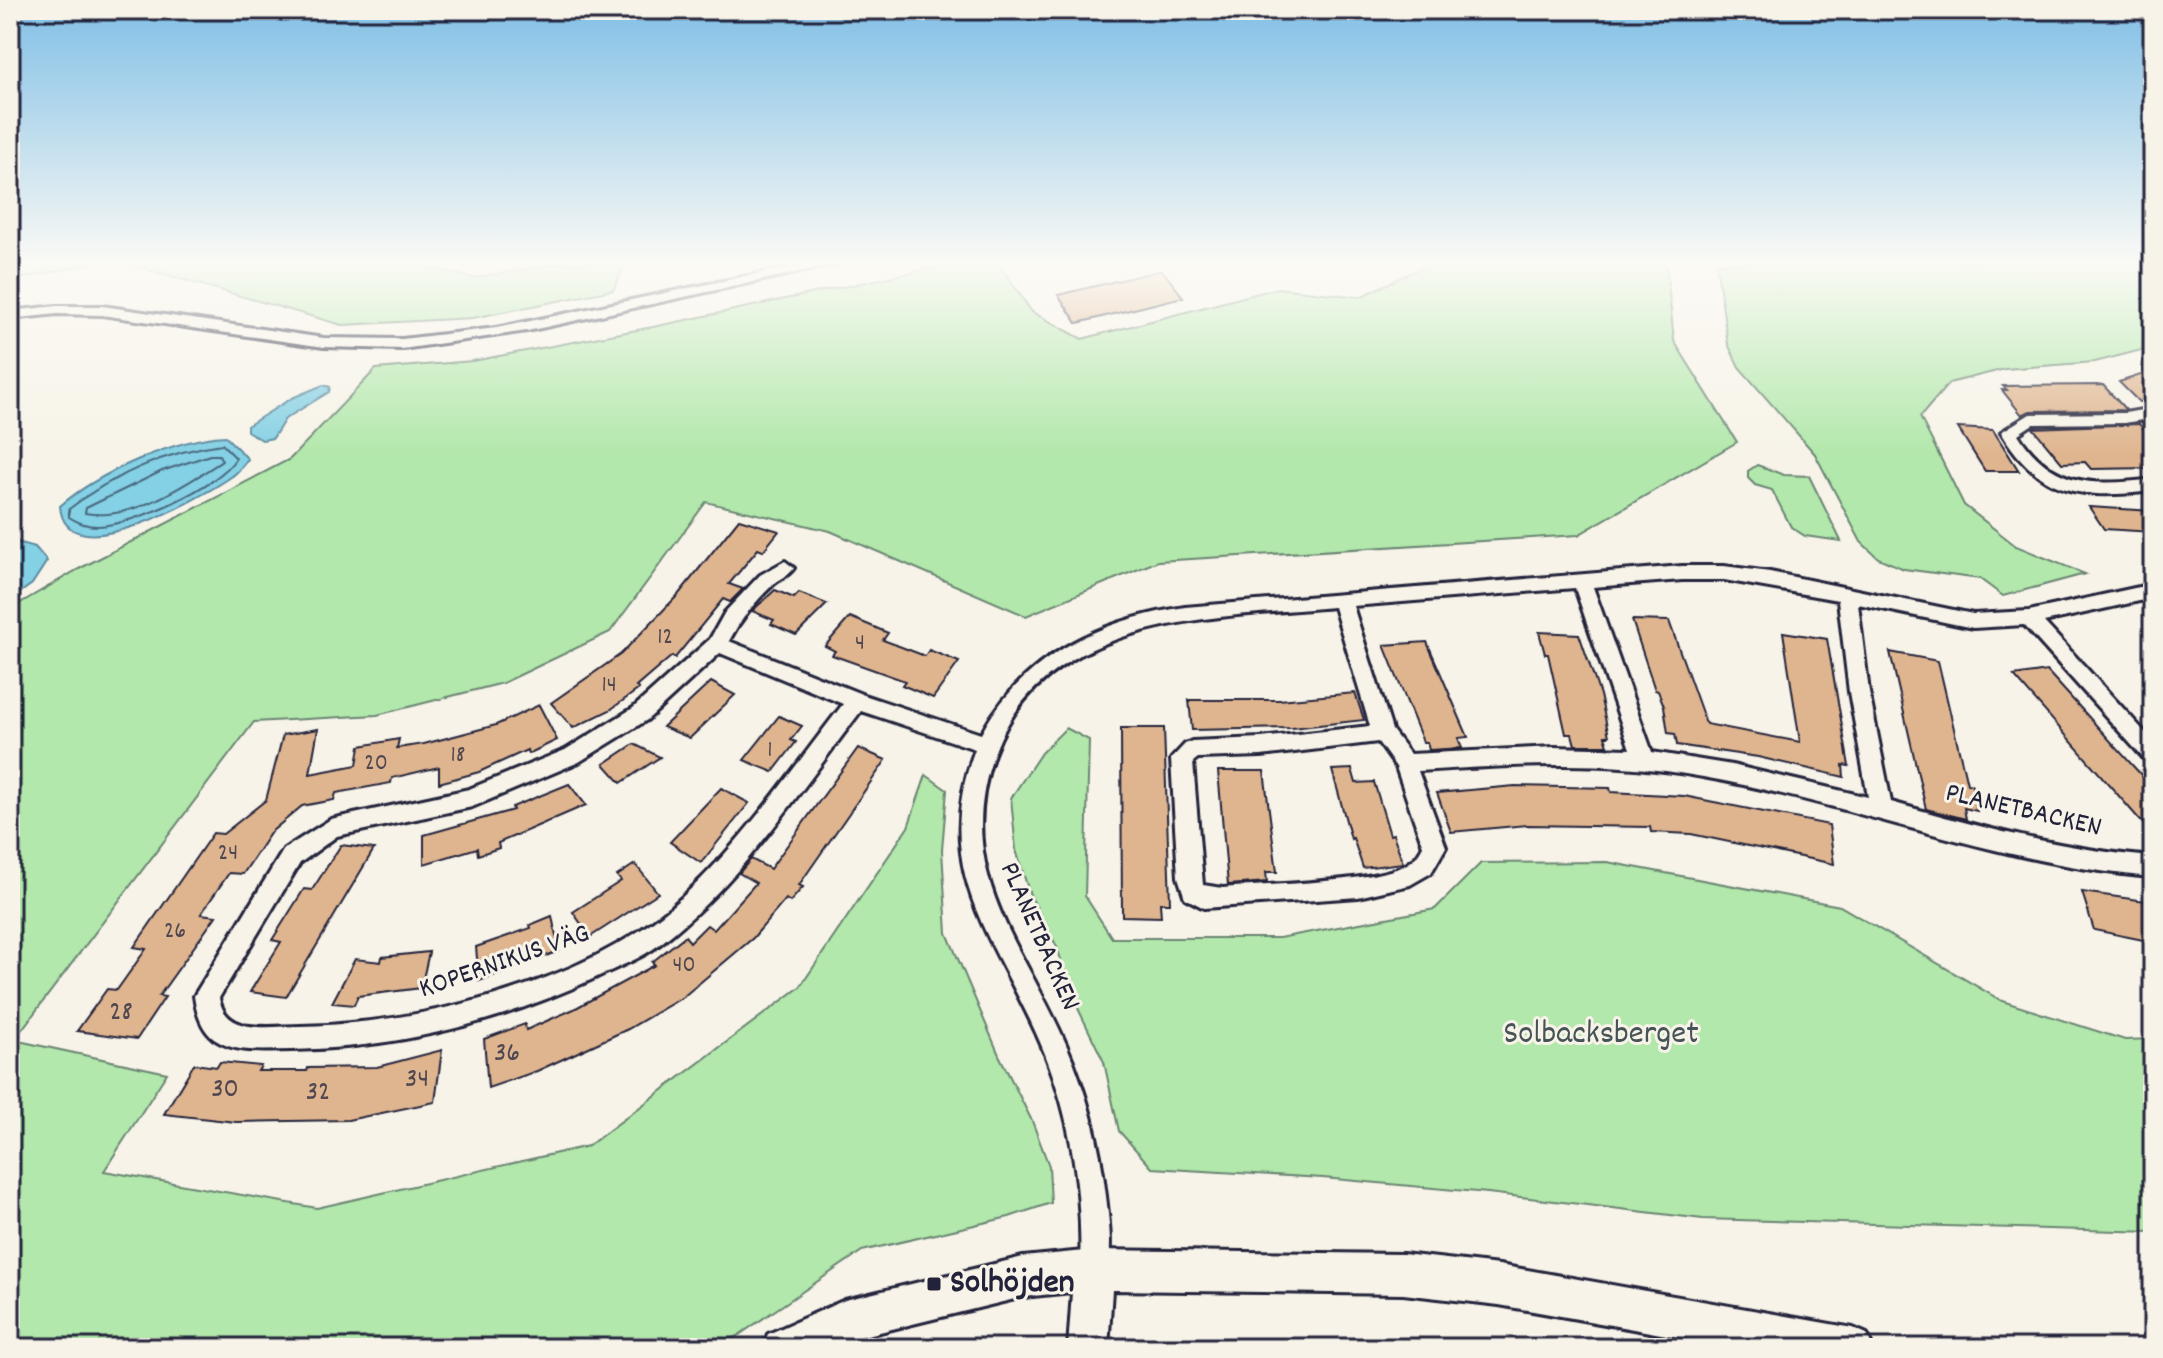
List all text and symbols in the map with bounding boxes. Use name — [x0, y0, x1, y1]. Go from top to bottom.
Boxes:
house number: 12 — [657, 621, 673, 655]
house number: 4 — [855, 627, 865, 661]
house number: 14 — [601, 669, 617, 703]
house number: 1 — [767, 734, 773, 768]
house number: 18 — [451, 739, 465, 773]
house number: 20 — [364, 747, 388, 781]
street label: PLANETBACKEN — [1941, 775, 2105, 849]
house number: 24 — [218, 837, 238, 871]
street label: PLANETBACKEN — [987, 856, 1089, 1018]
house number: 26 — [164, 915, 186, 949]
street label: KOPERNIKUS VÄG — [414, 915, 596, 1011]
house number: 40 — [672, 949, 696, 983]
house number: 28 — [109, 994, 133, 1034]
park label: Solbacksberget — [1503, 1011, 1699, 1060]
house number: 36 — [494, 1035, 520, 1075]
house number: 34 — [405, 1061, 429, 1101]
house number: 30 — [211, 1071, 239, 1111]
house number: 32 — [306, 1074, 330, 1114]
place label: Solhöjden — [950, 1260, 1074, 1309]
marker: Solhöjden — [925, 1275, 943, 1293]

